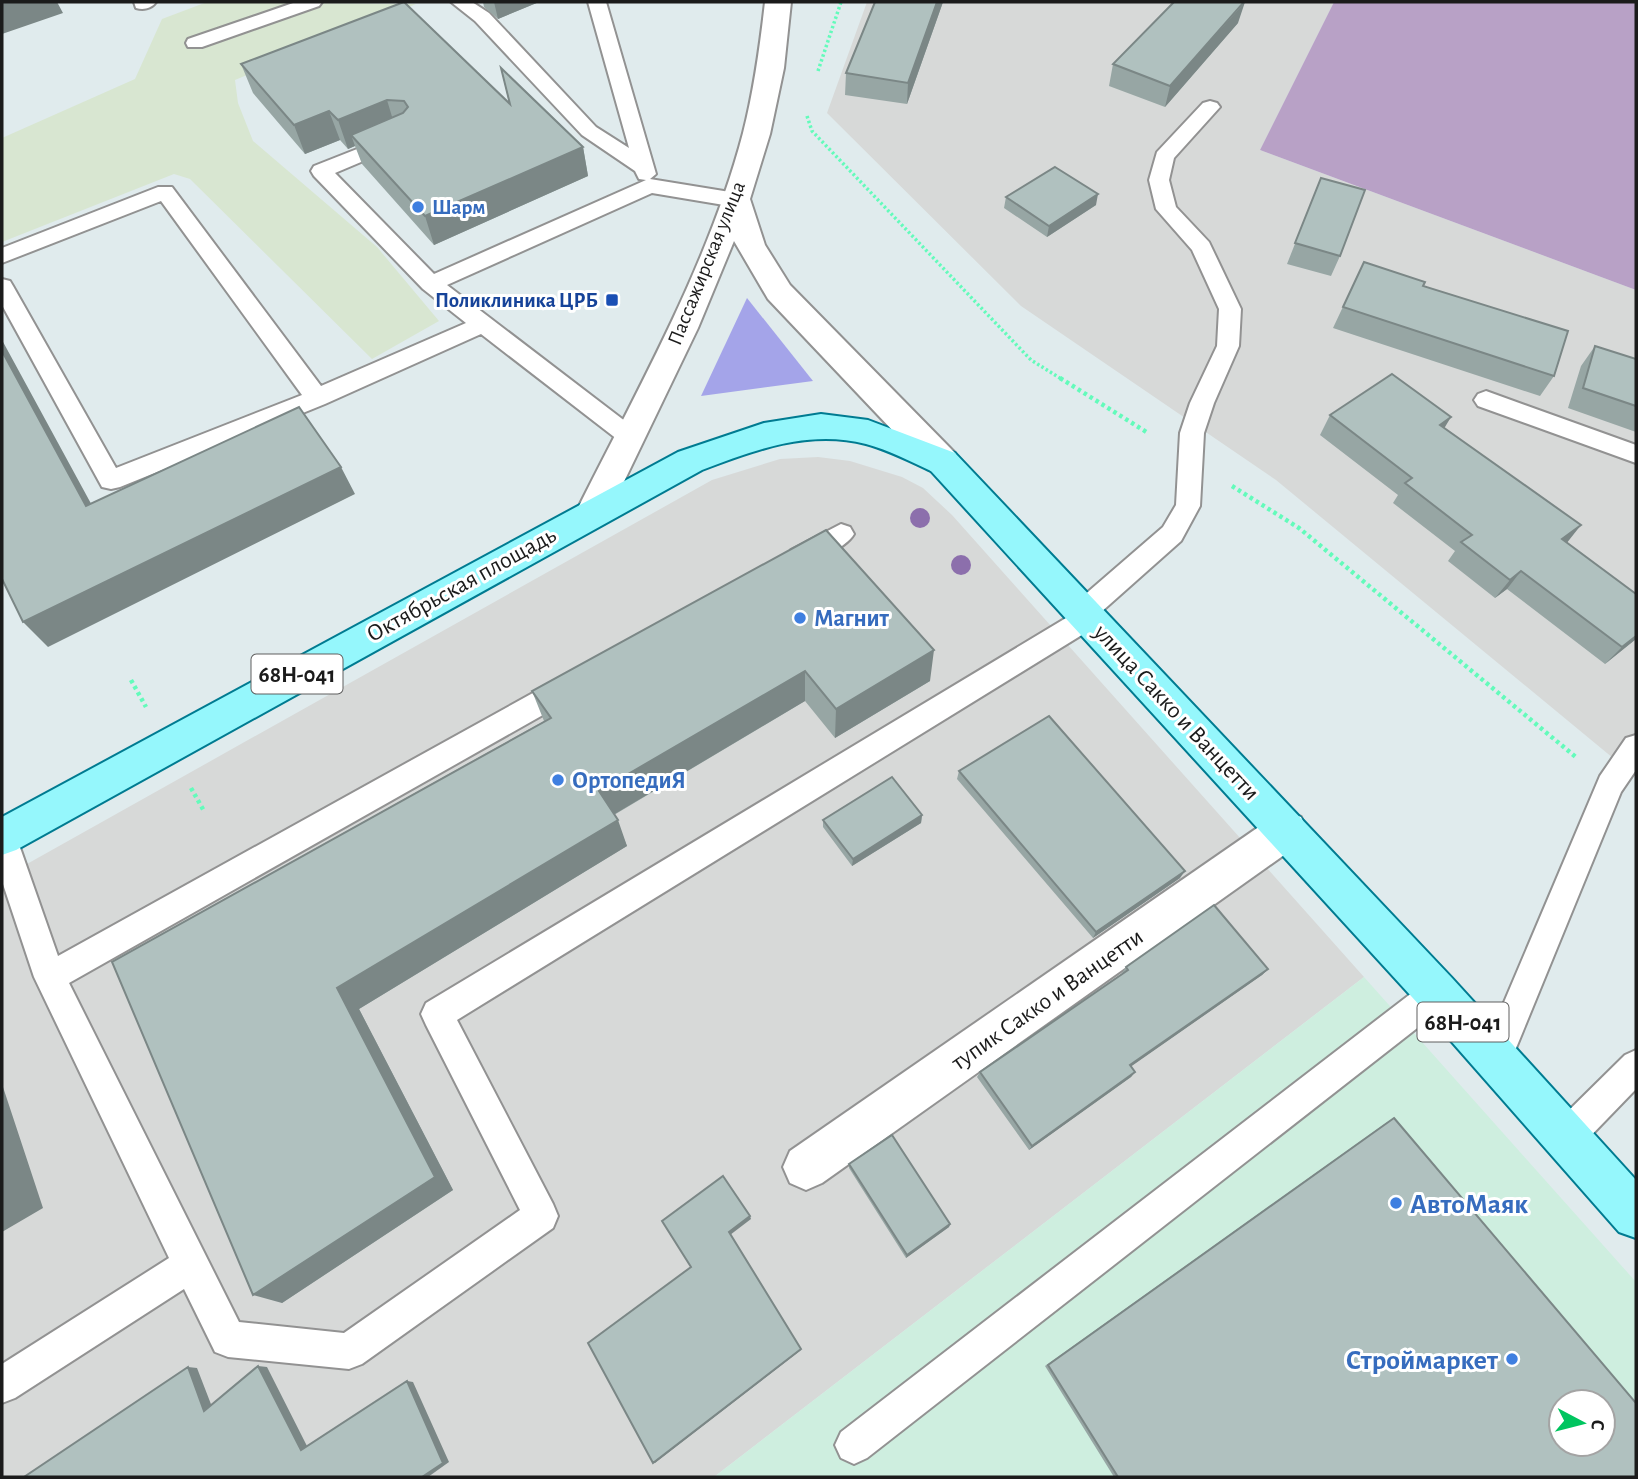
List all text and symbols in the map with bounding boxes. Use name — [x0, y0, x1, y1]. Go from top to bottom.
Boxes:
street label: Пассажирская улица — [664, 178, 749, 348]
place label: Шарм — [432, 197, 486, 218]
marker: Шарм — [410, 199, 426, 215]
place label: Поликлиника ЦРБ — [435, 290, 598, 311]
marker: Поликлиника ЦРБ — [604, 292, 620, 308]
street label: Октябрьская площадь — [363, 523, 560, 647]
place label: Магнит — [814, 607, 890, 631]
marker: Магнит — [792, 610, 808, 626]
street label: улица Сакко и Ванцетти — [1088, 619, 1264, 805]
road number: 68Н-041 — [252, 654, 342, 694]
place label: ОртопедиЯ — [572, 769, 686, 793]
marker: ОртопедиЯ — [550, 772, 566, 788]
street label: тупик Сакко и Ванцетти — [946, 925, 1148, 1076]
road number: 68Н-041 — [1418, 1002, 1508, 1042]
place label: АвтоМаяк — [1410, 1191, 1528, 1219]
marker: АвтоМаяк — [1388, 1195, 1404, 1211]
place label: Строймаркет — [1346, 1347, 1499, 1375]
marker: Строймаркет — [1504, 1351, 1520, 1367]
north arrow — [1547, 1388, 1617, 1458]
text: С — [1587, 1419, 1607, 1431]

